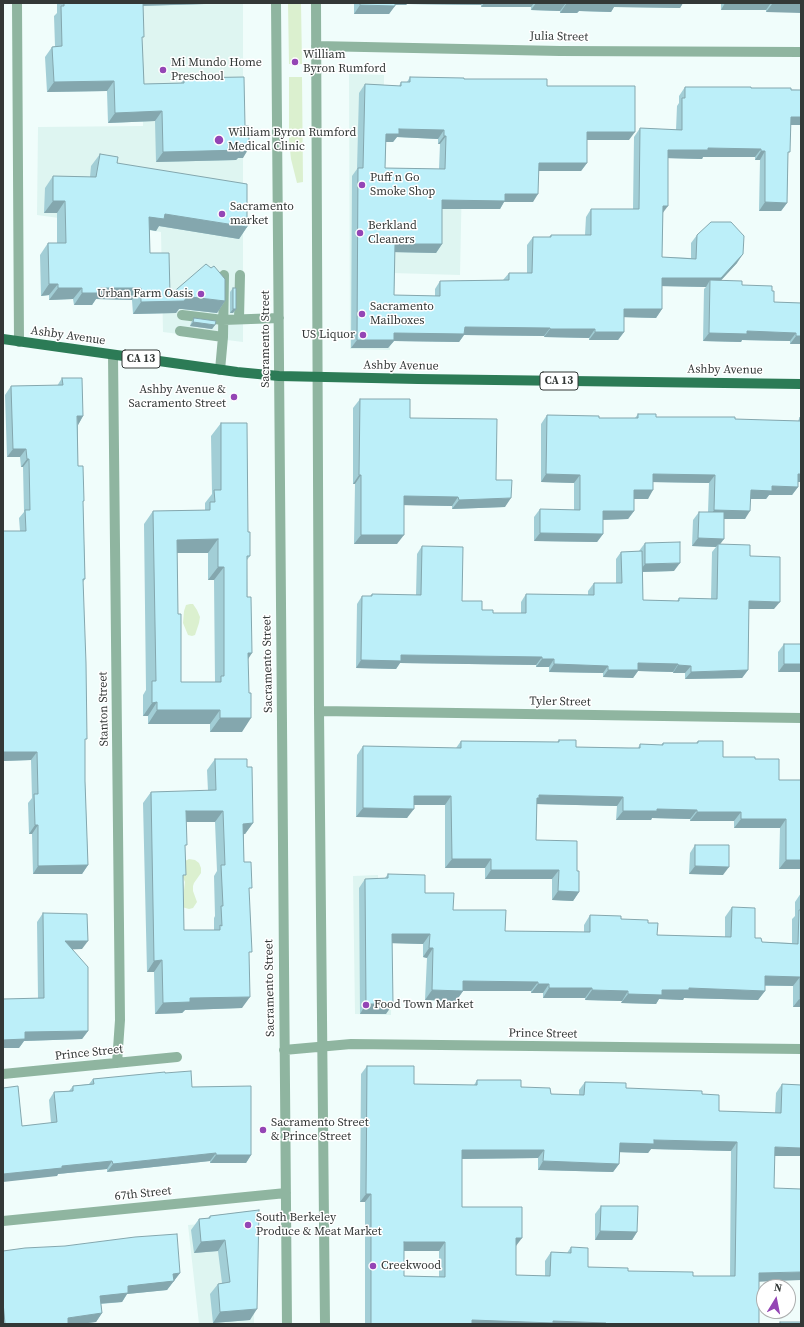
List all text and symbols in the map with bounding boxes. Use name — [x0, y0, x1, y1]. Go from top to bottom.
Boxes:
street label: Julia Street — [530, 29, 588, 45]
place label: William Byron Rumford — [303, 48, 386, 76]
place label: Mi Mundo Home Preschool — [171, 56, 262, 84]
marker: William Byron Rumford — [290, 57, 300, 67]
marker: Mi Mundo Home Preschool — [158, 65, 168, 75]
place label: William Byron Rumford Medical Clinic — [228, 126, 356, 154]
marker: William Byron Rumford Medical Clinic — [213, 134, 225, 146]
place label: Puff n Go Smoke Shop — [370, 171, 435, 199]
marker: Puff n Go Smoke Shop — [357, 180, 367, 190]
place label: Sacramento market — [230, 200, 294, 228]
marker: Sacramento market — [217, 209, 227, 219]
place label: Berkland Cleaners — [368, 219, 417, 247]
marker: Berkland Cleaners — [355, 228, 365, 238]
place label: Urban Farm Oasis — [97, 287, 193, 301]
marker: Urban Farm Oasis — [196, 289, 206, 299]
street label: Sacramento Street — [259, 290, 273, 388]
place label: Sacramento Mailboxes — [370, 300, 434, 328]
marker: Sacramento Mailboxes — [357, 309, 367, 319]
street label: Ashby Avenue — [30, 324, 106, 348]
place label: US Liquor — [302, 328, 355, 342]
marker: US Liquor — [358, 330, 368, 340]
road number: CA 13 — [122, 350, 160, 368]
street label: Ashby Avenue — [363, 358, 439, 374]
street label: Ashby Avenue — [687, 362, 763, 378]
road number: CA 13 — [540, 372, 578, 390]
place label: Ashby Avenue & Sacramento Street — [128, 383, 226, 411]
marker: Ashby Avenue & Sacramento Street — [229, 392, 239, 402]
street label: Sacramento Street — [260, 615, 276, 713]
street label: Stanton Street — [96, 672, 112, 746]
street label: Tyler Street — [529, 694, 591, 710]
street label: Sacramento Street — [262, 939, 278, 1037]
place label: Food Town Market — [374, 998, 473, 1012]
marker: Food Town Market — [361, 1000, 371, 1010]
street label: Prince Street — [509, 1026, 577, 1042]
street label: Prince Street — [54, 1042, 124, 1064]
place label: Sacramento Street & Prince Street — [271, 1116, 369, 1144]
marker: Sacramento Street & Prince Street — [258, 1125, 268, 1135]
street label: 67th Street — [114, 1184, 172, 1204]
place label: South Berkeley Produce & Meat Market — [256, 1211, 382, 1239]
marker: South Berkeley Produce & Meat Market — [243, 1220, 253, 1230]
place label: Creekwood — [381, 1259, 441, 1273]
marker: Creekwood — [368, 1261, 378, 1271]
north arrow — [756, 1279, 796, 1319]
text: N — [773, 1280, 783, 1296]

